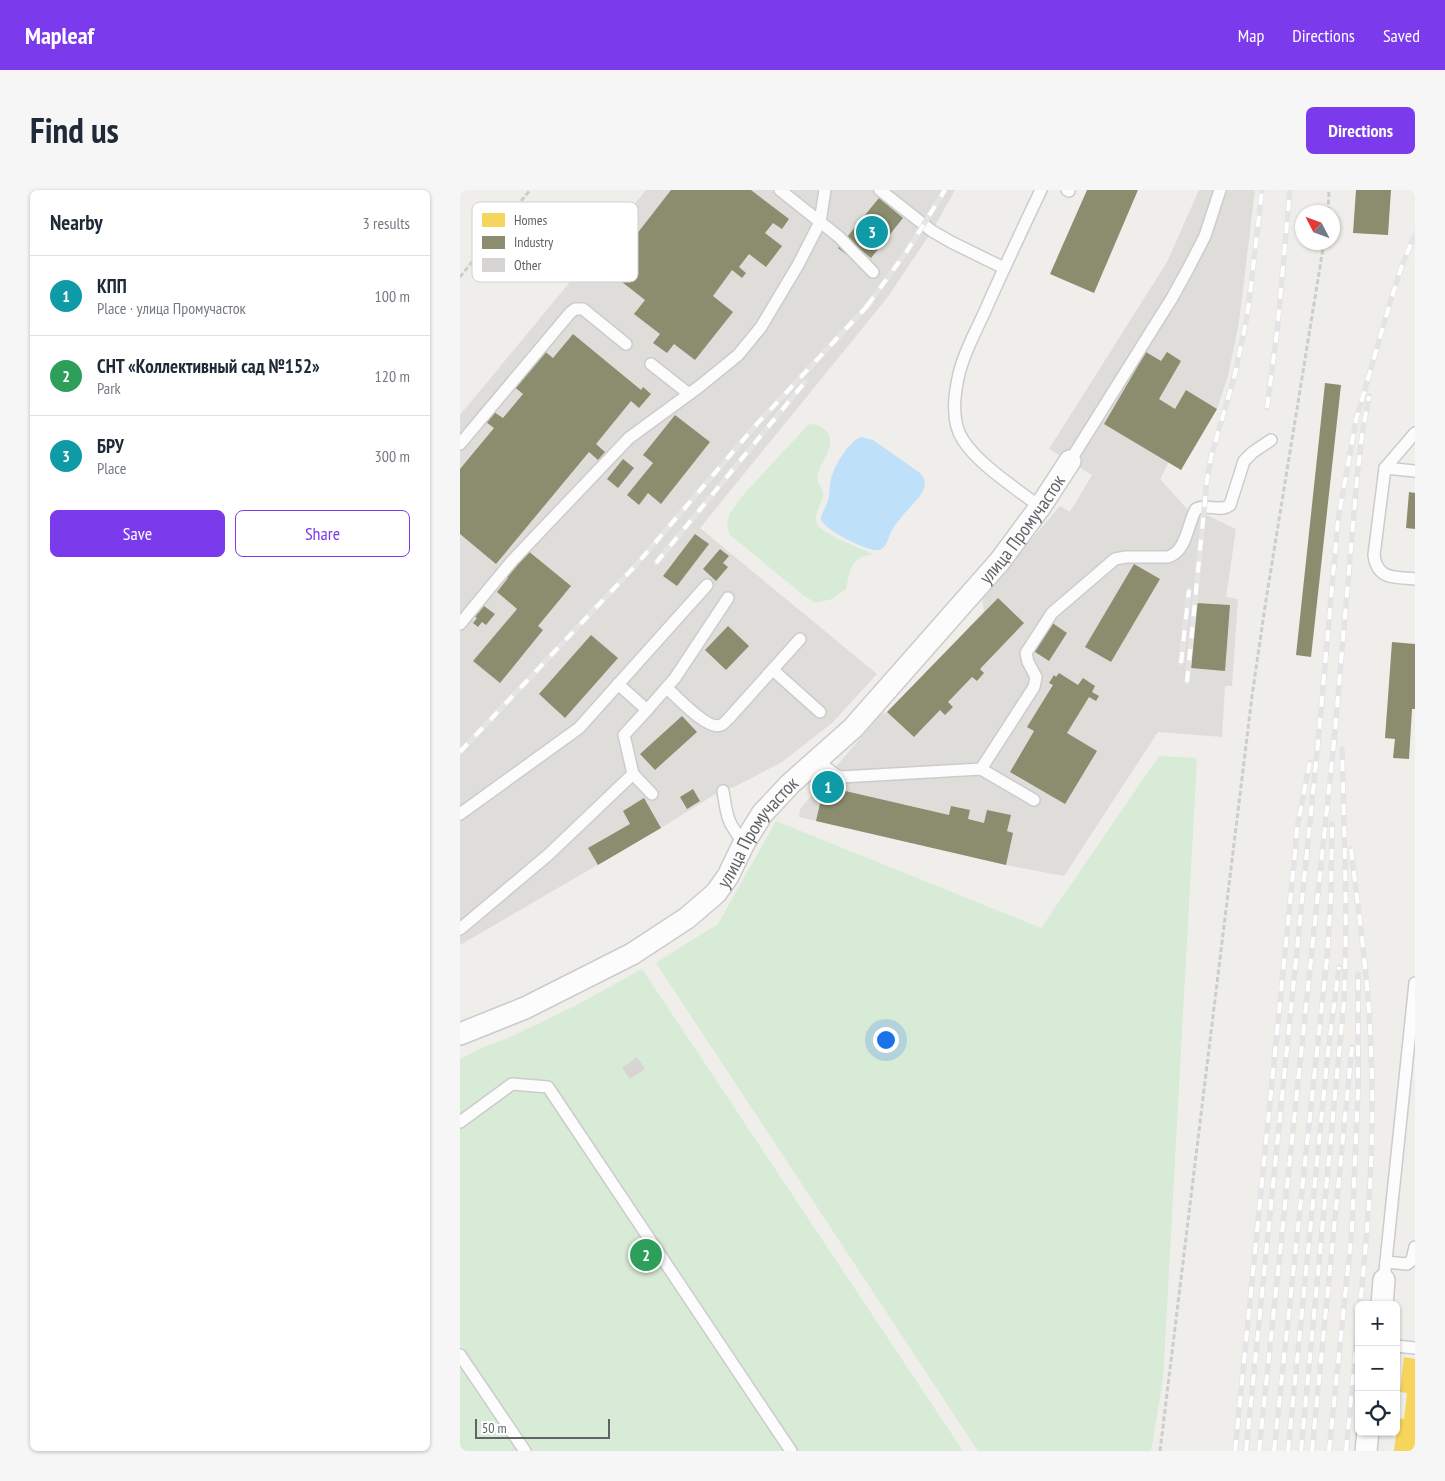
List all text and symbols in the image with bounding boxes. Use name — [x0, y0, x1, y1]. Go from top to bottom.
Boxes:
text: Mapleaf — [25, 20, 94, 51]
text: Map — [1238, 24, 1264, 47]
text: Directions — [1292, 24, 1355, 47]
text: Saved — [1383, 24, 1420, 47]
text: Find us — [30, 107, 119, 153]
button: Directions — [1306, 107, 1415, 154]
legend — [472, 202, 638, 282]
north arrow — [1295, 205, 1340, 250]
text: Nearby — [50, 209, 103, 236]
text: Homes — [514, 211, 547, 229]
text: 3 results — [363, 213, 410, 233]
pin: 3 — [856, 213, 888, 251]
text: Industry — [514, 233, 554, 251]
text: Other — [514, 256, 541, 274]
text: КПП — [97, 274, 127, 298]
text: 1 — [62, 286, 70, 306]
text: 100 m — [375, 286, 410, 306]
text: Place · улица Промучасток — [97, 298, 246, 318]
text: СНТ «Коллективный сад №152» — [97, 354, 320, 378]
text: 2 — [62, 366, 70, 386]
text: 120 m — [375, 366, 410, 386]
text: Park — [97, 378, 121, 398]
text: БРУ — [97, 434, 124, 458]
text: 3 — [62, 446, 70, 466]
text: 300 m — [375, 446, 410, 466]
text: Place — [97, 458, 126, 478]
street label: улица Промучасток — [974, 469, 1070, 589]
button: Save — [50, 510, 225, 557]
button: Share — [235, 510, 410, 557]
pin: 1 — [812, 768, 844, 806]
street label: улица Промучасток — [712, 770, 803, 892]
your location — [873, 1027, 899, 1053]
pin: 2 — [630, 1236, 662, 1274]
map controls — [1355, 1301, 1400, 1436]
button: + — [1355, 1301, 1400, 1346]
button: − — [1355, 1346, 1400, 1391]
button: locate — [1355, 1391, 1400, 1436]
scale bar — [475, 1416, 610, 1439]
text: 50 m — [482, 1419, 507, 1437]

